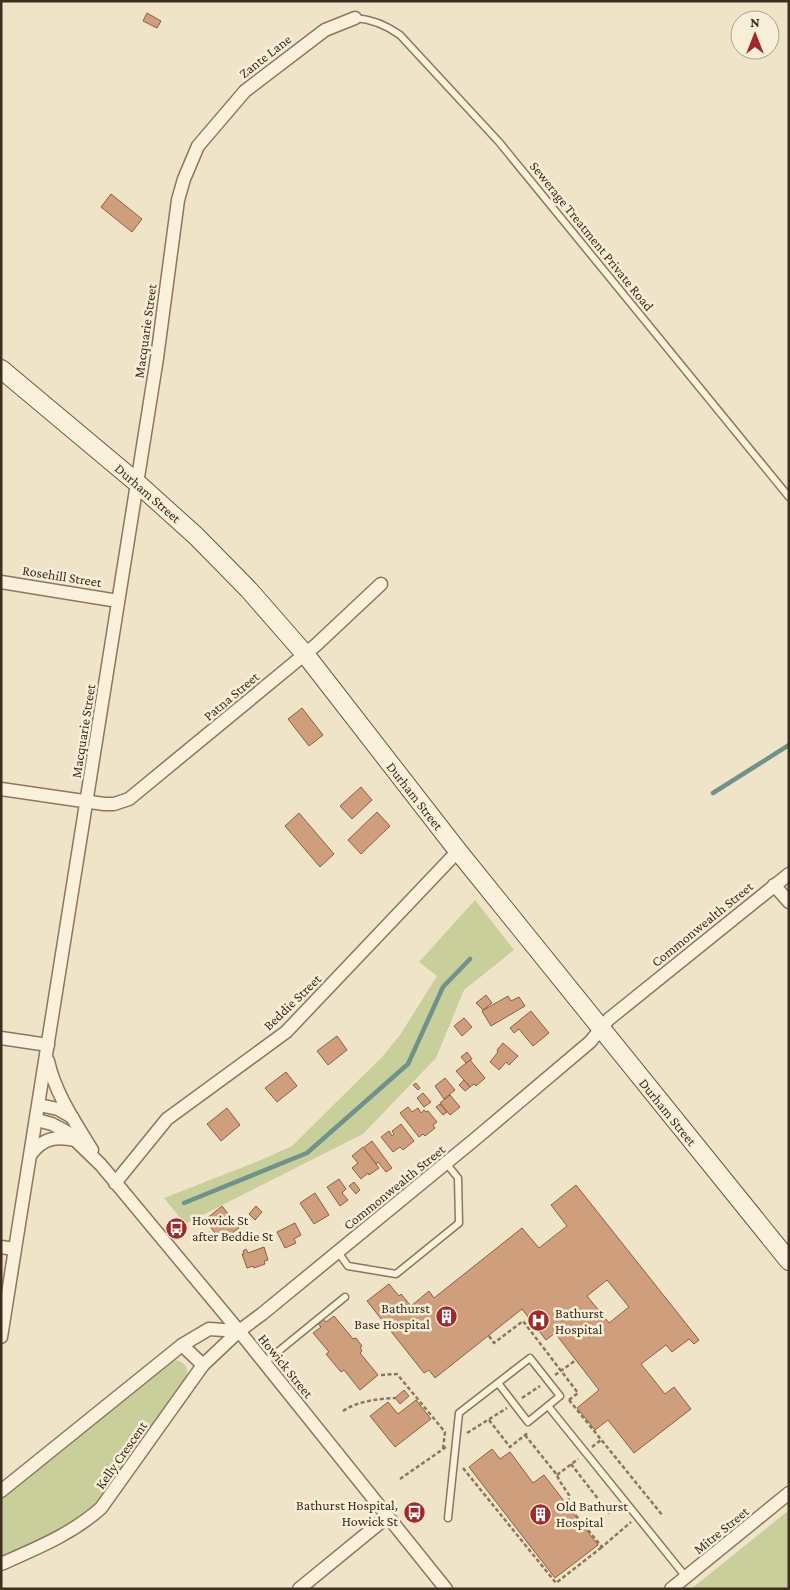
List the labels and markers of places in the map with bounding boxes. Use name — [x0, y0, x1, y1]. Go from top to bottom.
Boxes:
place label: Howick St after Beddie St — [192, 1212, 273, 1244]
bus stop icon: Howick St after Beddie St — [164, 1216, 188, 1240]
place label: Bathurst Base Hospital — [354, 1300, 430, 1332]
building icon: Bathurst Base Hospital — [434, 1304, 458, 1328]
place label: Bathurst Hospital — [555, 1305, 604, 1337]
hospital icon: Bathurst Hospital — [527, 1309, 551, 1333]
place label: Bathurst Hospital, Howick St — [296, 1497, 398, 1529]
place label: Old Bathurst Hospital — [556, 1498, 628, 1530]
bus stop icon: Bathurst Hospital, Howick St — [402, 1501, 426, 1525]
building icon: Old Bathurst Hospital — [528, 1502, 552, 1526]

